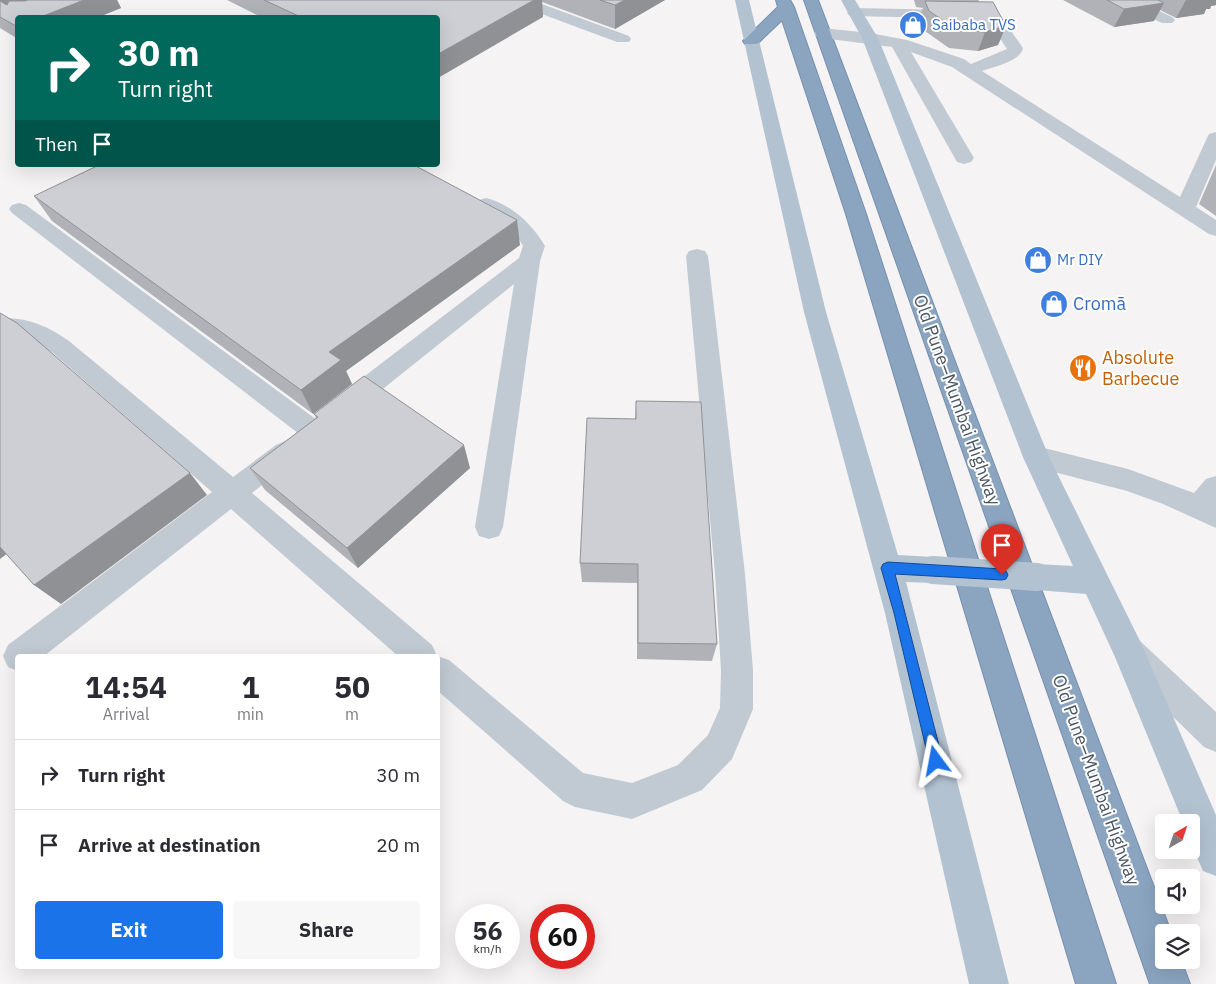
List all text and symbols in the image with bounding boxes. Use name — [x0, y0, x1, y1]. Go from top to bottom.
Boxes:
shop icon: Saibaba TVS — [898, 10, 928, 40]
place label: Saibaba TVS — [932, 15, 1016, 34]
text: 30 m — [118, 30, 200, 76]
icon: right — [35, 35, 100, 100]
text: Turn right — [118, 74, 213, 103]
icon: arrive — [88, 130, 116, 158]
text: Then — [35, 132, 78, 156]
shop icon: Mr DIY — [1023, 245, 1053, 275]
place label: Mr DIY — [1057, 250, 1103, 269]
shop icon: Cromā — [1039, 289, 1069, 319]
street label: Old Pune–Mumbai Highway — [909, 291, 1006, 508]
place label: Cromā — [1073, 292, 1126, 315]
place label: Absolute Barbecue — [1102, 346, 1180, 390]
restaurant icon: Absolute Barbecue — [1068, 353, 1098, 383]
pin — [981, 524, 1023, 575]
icon: arrive — [988, 531, 1016, 559]
text: 14:54 — [85, 667, 167, 706]
text: 1 — [241, 667, 259, 706]
text: 50 — [334, 667, 370, 706]
street label: Old Pune–Mumbai Highway — [1048, 671, 1145, 888]
text: Arrival — [103, 704, 149, 724]
text: min — [237, 704, 264, 724]
text: m — [345, 704, 359, 724]
position arrow — [909, 734, 961, 786]
icon: right — [35, 761, 63, 789]
text: Turn right — [78, 763, 165, 787]
text: 30 m — [376, 763, 420, 787]
north arrow — [1155, 814, 1200, 859]
map controls — [1155, 814, 1200, 969]
icon: arrive — [35, 831, 63, 859]
text: Arrive at destination — [78, 833, 261, 857]
text: 20 m — [376, 833, 420, 857]
button: sound — [1155, 869, 1200, 914]
button: Exit — [35, 901, 223, 959]
button: Share — [233, 901, 420, 959]
speed limit sign: 60 — [530, 904, 595, 969]
text: 56 — [472, 914, 503, 947]
button: layers — [1155, 924, 1200, 969]
text: km/h — [473, 941, 502, 956]

